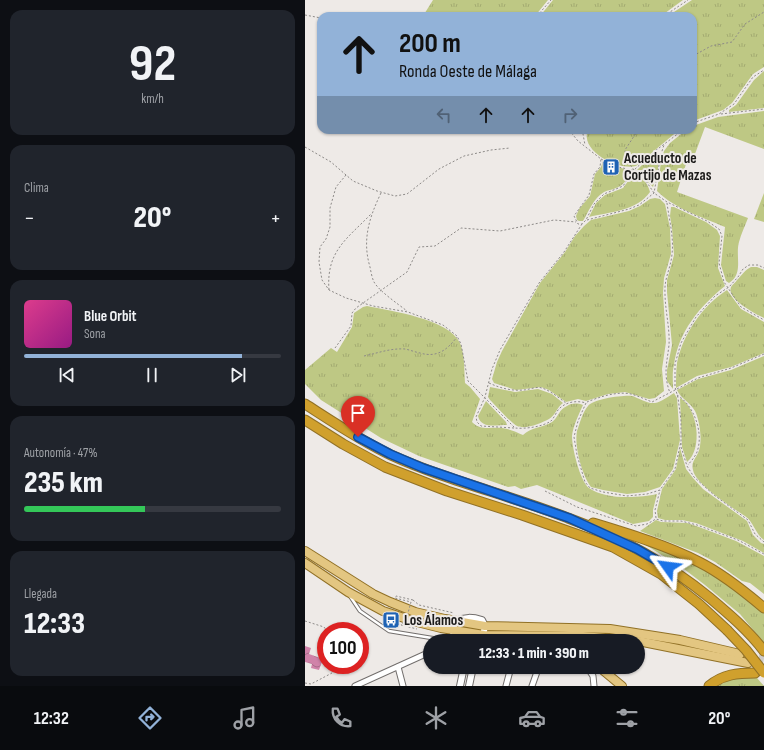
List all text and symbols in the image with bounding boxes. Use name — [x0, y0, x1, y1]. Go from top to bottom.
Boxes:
text: 200 m — [399, 27, 461, 60]
icon: ahead — [333, 28, 385, 80]
text: 92 — [129, 33, 176, 96]
text: Ronda Oeste de Málaga — [399, 61, 537, 82]
text: km/h — [141, 91, 164, 107]
icon: left — [433, 104, 455, 126]
icon: ahead — [475, 104, 497, 126]
icon: ahead — [517, 104, 539, 126]
icon: right — [559, 104, 581, 126]
place label: Acueducto de Cortijo de Mazas — [623, 149, 712, 185]
building icon: Acueducto de Cortijo de Mazas — [601, 157, 621, 177]
text: Clima — [24, 180, 49, 196]
text: 20° — [134, 200, 171, 236]
text: − — [24, 205, 35, 232]
text: + — [270, 205, 281, 232]
text: Blue Orbit — [84, 307, 136, 326]
text: Sona — [84, 326, 106, 342]
icon: previous — [56, 364, 78, 386]
icon: pause — [141, 364, 163, 386]
icon: next — [227, 364, 249, 386]
pin — [341, 396, 375, 437]
icon: arrive — [347, 402, 369, 424]
text: Autonomía · 47% — [24, 445, 98, 461]
text: 235 km — [24, 465, 103, 501]
position arrow — [647, 546, 689, 588]
text: Llegada — [24, 586, 57, 602]
text: 12:33 — [24, 606, 85, 642]
bus stop icon: Los Álamos — [381, 610, 401, 630]
place label: Los Álamos — [404, 611, 463, 630]
speed limit sign: 100 — [317, 622, 369, 674]
text: 12:33 · 1 min · 390 m — [479, 644, 589, 663]
icon: directions — [136, 704, 164, 732]
icon: music — [231, 704, 259, 732]
icon: phone — [327, 704, 355, 732]
icon: climate — [422, 704, 450, 732]
icon: car — [518, 704, 546, 732]
icon: filters — [613, 704, 641, 732]
text: 12:32 — [34, 708, 69, 729]
text: 20° — [708, 708, 730, 729]

